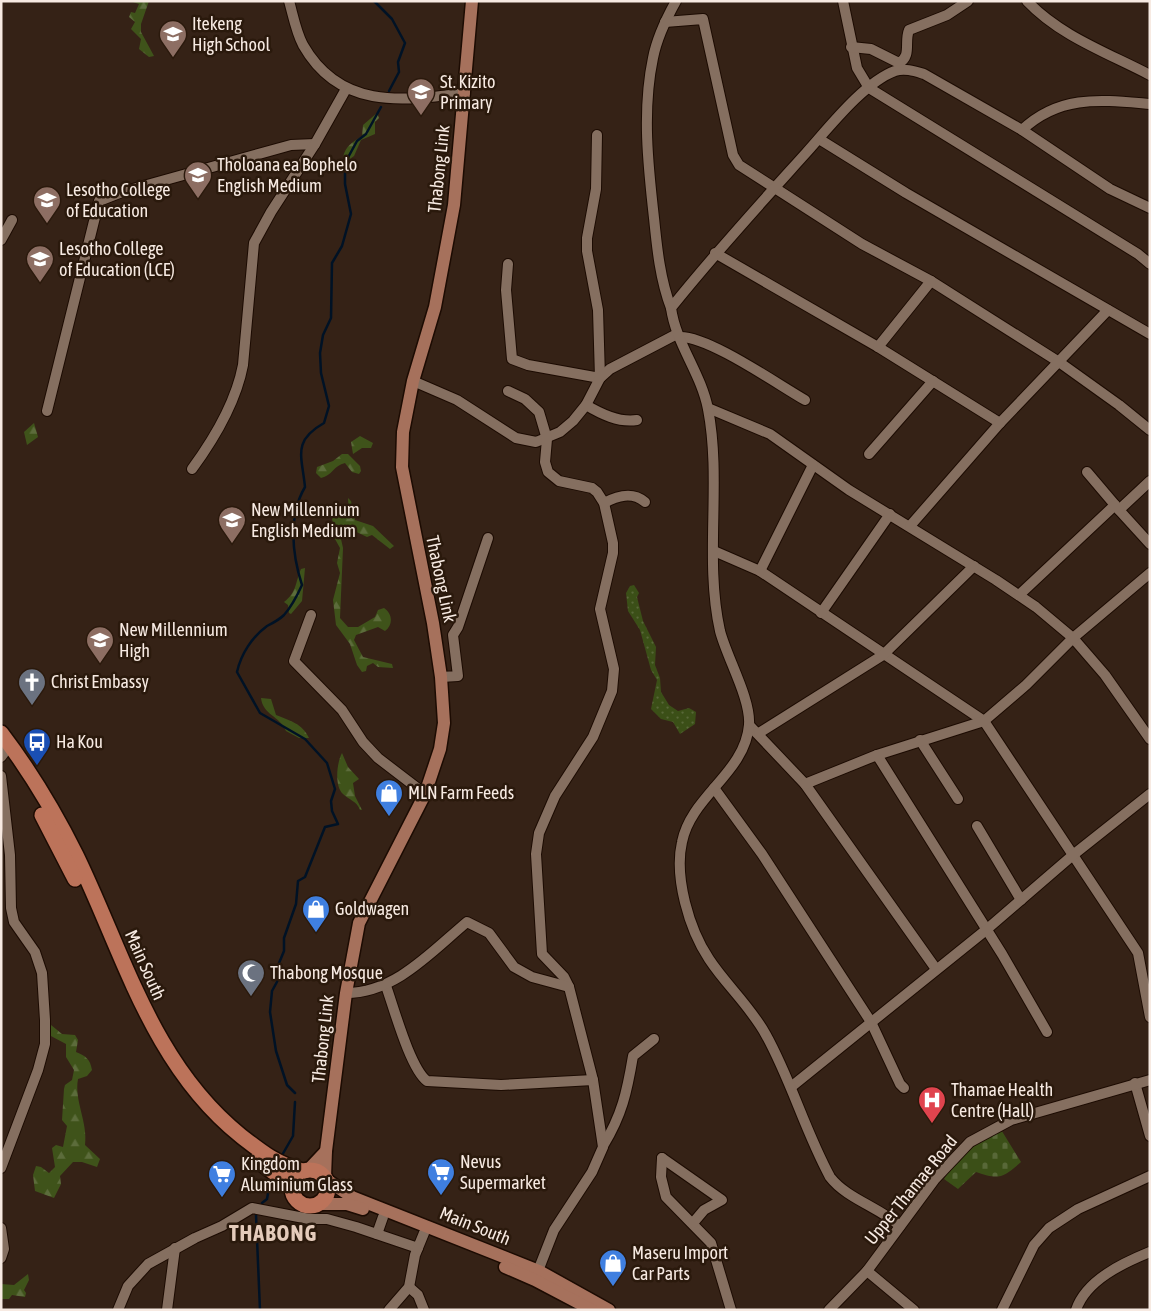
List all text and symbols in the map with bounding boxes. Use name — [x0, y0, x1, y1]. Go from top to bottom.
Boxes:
place label: Itekeng High School — [192, 13, 270, 55]
school or university icon: Itekeng High School — [158, 19, 188, 58]
place label: St. Kizito Primary — [440, 71, 495, 113]
school or university icon: St. Kizito Primary — [406, 77, 436, 116]
street label: Thabong Link — [423, 124, 454, 214]
place label: Tholoana ea Bophelo English Medium — [217, 154, 357, 196]
school or university icon: Tholoana ea Bophelo English Medium — [183, 160, 213, 199]
place label: Lesotho College of Education — [66, 179, 170, 221]
school or university icon: Lesotho College of Education — [32, 185, 62, 224]
place label: Lesotho College of Education (LCE) — [59, 238, 175, 280]
school or university icon: Lesotho College of Education (LCE) — [25, 244, 55, 283]
place label: New Millennium English Medium — [251, 499, 360, 541]
school or university icon: New Millennium English Medium — [217, 505, 247, 544]
street label: Thabong Link — [422, 534, 461, 624]
place label: New Millennium High — [119, 619, 228, 661]
school or university icon: New Millennium High — [85, 625, 115, 664]
church icon: Christ Embassy — [17, 667, 47, 706]
place label: Christ Embassy — [51, 671, 149, 692]
bus stop icon: Ha Kou — [22, 727, 52, 766]
place label: Ha Kou — [56, 731, 103, 752]
shop icon: MLN Farm Feeds — [374, 778, 404, 817]
place label: MLN Farm Feeds — [408, 782, 514, 803]
shop icon: Goldwagen — [301, 894, 331, 933]
place label: Goldwagen — [335, 898, 409, 919]
street label: Main South — [121, 927, 170, 1003]
mosque icon: Thabong Mosque — [236, 958, 266, 997]
place label: Thabong Mosque — [270, 962, 383, 983]
street label: Thabong Link — [307, 994, 338, 1084]
place label: Thamae Health Centre (Hall) — [951, 1079, 1053, 1121]
hospital icon: Thamae Health Centre (Hall) — [917, 1085, 947, 1124]
street label: Upper Thamae Road — [860, 1131, 961, 1249]
place label: Nevus Supermarket — [460, 1151, 546, 1193]
place label: Kingdom Aluminium Glass — [241, 1153, 353, 1195]
supermarket icon: Nevus Supermarket — [426, 1157, 456, 1196]
supermarket icon: Kingdom Aluminium Glass — [207, 1159, 237, 1198]
street label: Main South — [437, 1202, 514, 1249]
district label: THABONG — [229, 1220, 317, 1246]
place label: Maseru Import Car Parts — [632, 1242, 728, 1284]
shop icon: Maseru Import Car Parts — [598, 1248, 628, 1287]

